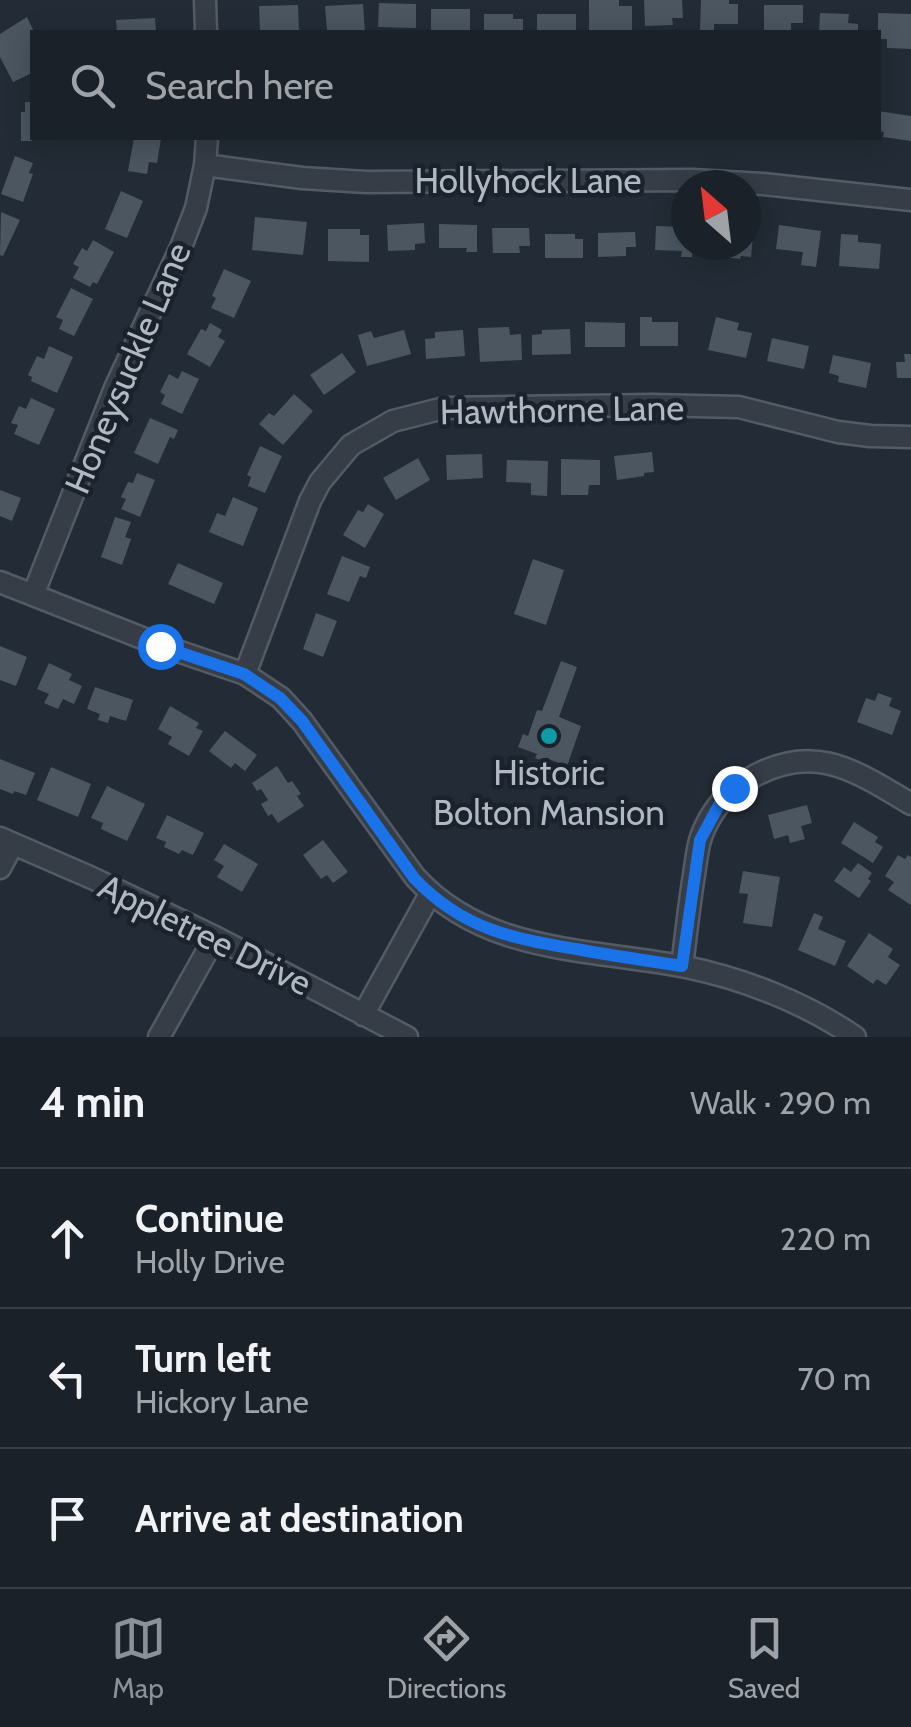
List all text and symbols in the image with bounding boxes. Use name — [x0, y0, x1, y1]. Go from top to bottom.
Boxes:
search box — [30, 30, 881, 140]
icon: search — [65, 58, 120, 113]
text: Search here — [145, 62, 334, 109]
street label: Hollyhock Lane — [415, 159, 641, 202]
north arrow — [671, 170, 761, 260]
street label: Honeysuckle Lane — [55, 236, 200, 500]
street label: Hawthorne Lane — [439, 386, 685, 433]
route start — [138, 624, 184, 670]
marker: Historic Bolton Mansion — [538, 725, 560, 747]
place label: Historic Bolton Mansion — [433, 751, 665, 834]
route end — [712, 766, 758, 812]
street label: Appletree Drive — [92, 865, 319, 1005]
text: 4 min — [40, 1076, 145, 1128]
text: Walk · 290 m — [690, 1083, 871, 1122]
text: Continue — [135, 1195, 284, 1242]
icon: ahead — [40, 1211, 95, 1266]
text: 220 m — [780, 1219, 871, 1258]
text: Holly Drive — [135, 1242, 285, 1281]
text: Turn left — [135, 1335, 271, 1382]
icon: left — [40, 1351, 95, 1406]
text: 70 m — [798, 1359, 871, 1398]
text: Hickory Lane — [135, 1382, 309, 1421]
icon: arrive — [40, 1491, 95, 1546]
text: Arrive at destination — [135, 1495, 464, 1542]
tab: Map — [111, 1611, 166, 1705]
tab: Directions — [387, 1611, 506, 1705]
tab: Saved — [728, 1611, 800, 1705]

